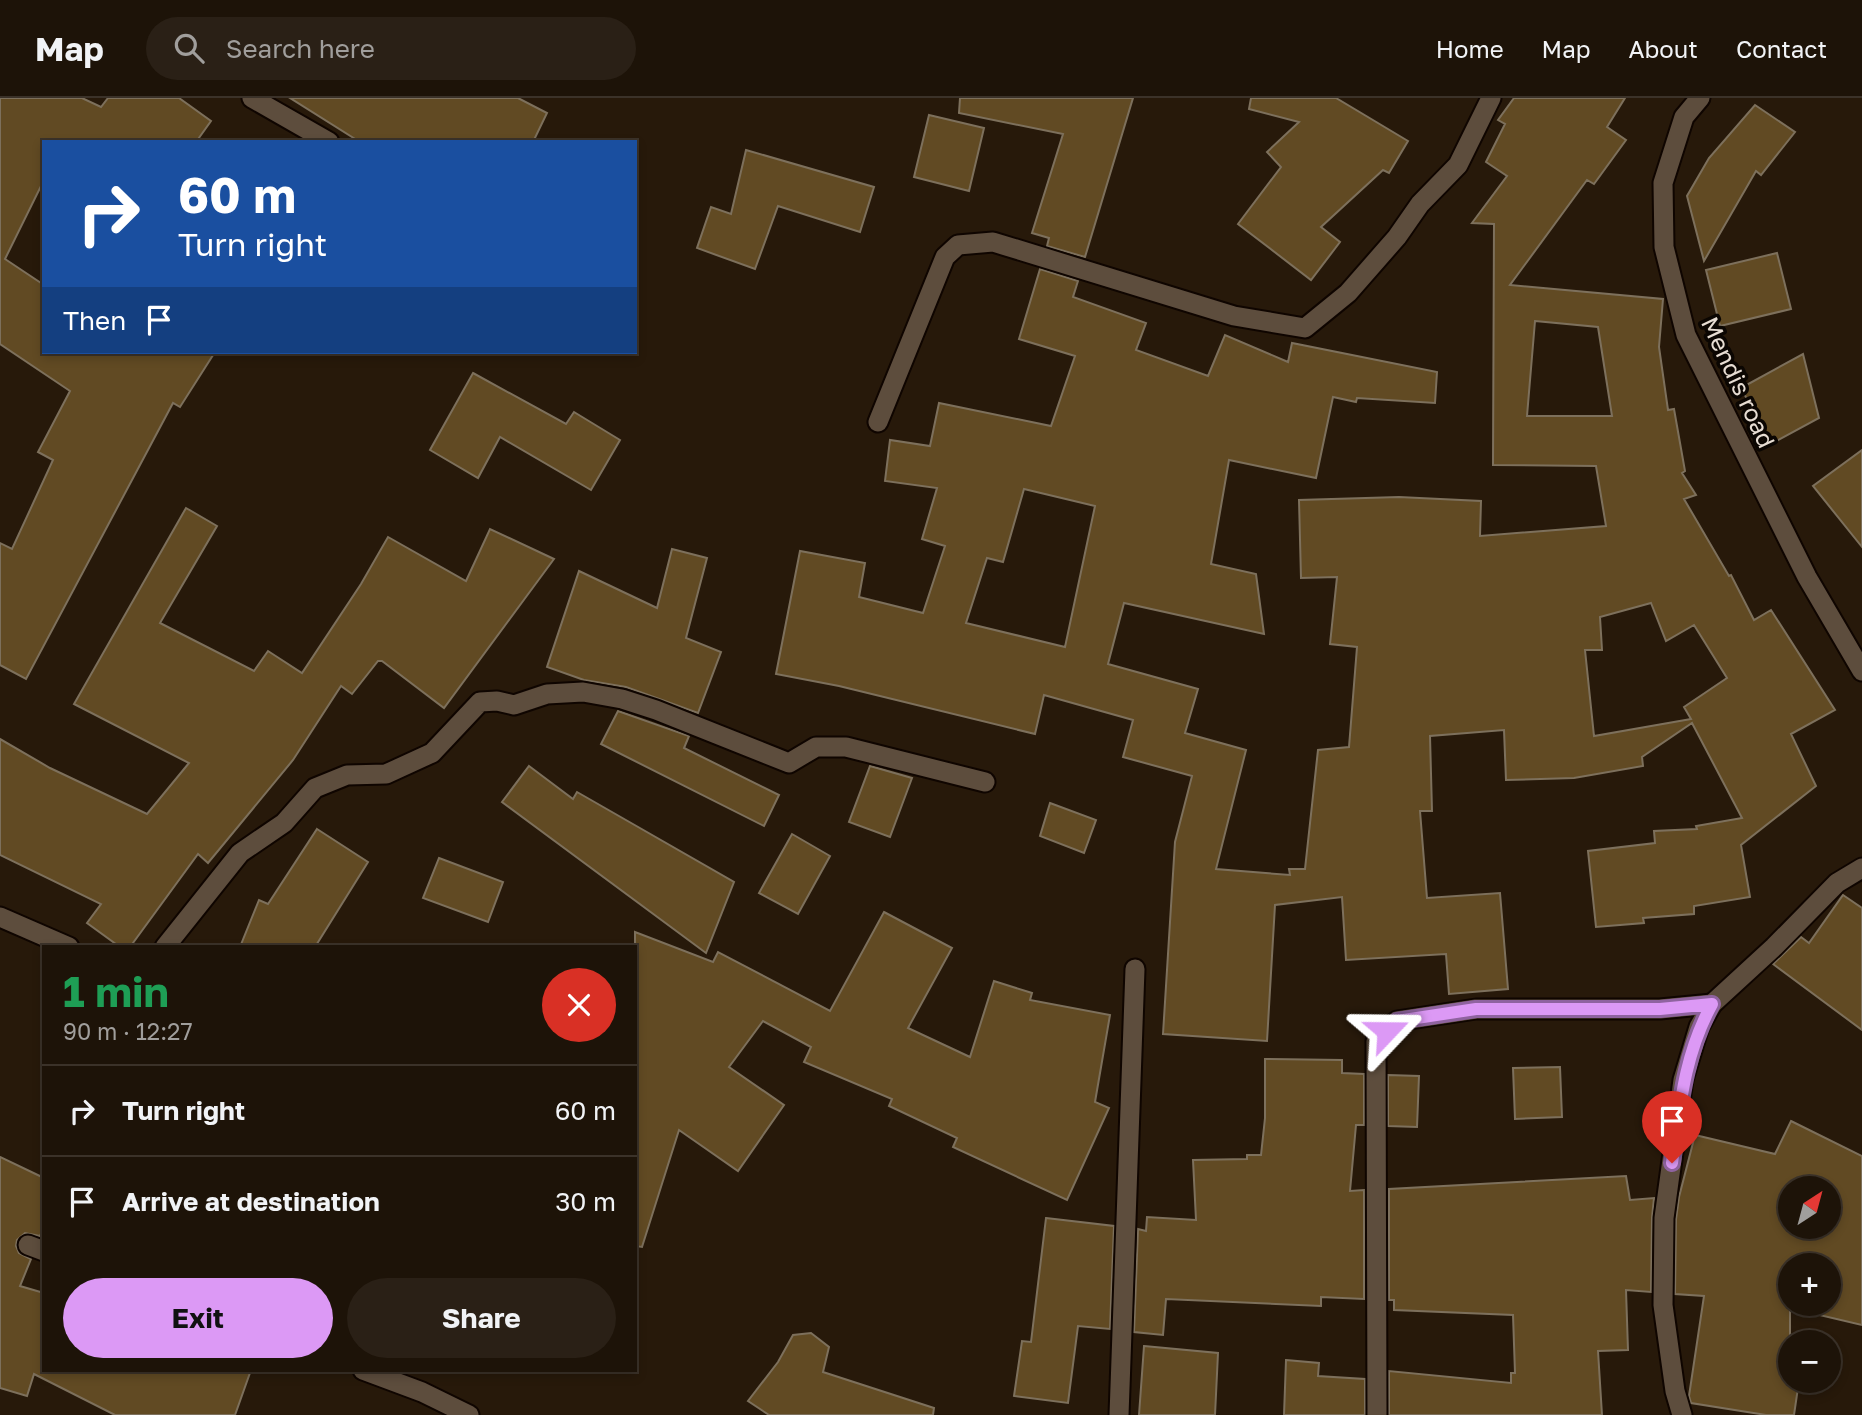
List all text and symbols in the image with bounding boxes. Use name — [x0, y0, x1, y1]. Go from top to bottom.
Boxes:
search box — [146, 17, 636, 80]
text: Map — [35, 29, 104, 68]
icon: search — [170, 29, 208, 67]
text: Search here — [226, 33, 375, 64]
text: Home — [1436, 34, 1504, 63]
text: Map — [1542, 34, 1591, 63]
text: About — [1629, 34, 1698, 63]
text: Contact — [1736, 34, 1827, 63]
text: 60 m — [178, 165, 296, 224]
icon: right — [63, 168, 154, 259]
text: Turn right — [178, 225, 327, 263]
icon: arrive — [140, 301, 178, 339]
text: Then — [63, 305, 126, 336]
street label: Mendis road — [1696, 312, 1782, 452]
text: 1 min — [63, 966, 169, 1016]
button: close — [542, 968, 616, 1042]
position arrow — [1350, 994, 1424, 1068]
text: 90 m · 12:27 — [63, 1017, 193, 1045]
pin — [1642, 1091, 1702, 1163]
icon: right — [63, 1092, 101, 1130]
text: Turn right — [122, 1095, 245, 1126]
text: 60 m — [555, 1095, 616, 1126]
icon: arrive — [1653, 1102, 1691, 1140]
north arrow — [1778, 1176, 1841, 1239]
map controls — [1778, 1176, 1841, 1393]
icon: arrive — [63, 1183, 101, 1221]
text: Arrive at destination — [122, 1186, 380, 1217]
text: 30 m — [555, 1186, 616, 1217]
button: + — [1778, 1253, 1841, 1316]
button: Exit — [63, 1278, 333, 1358]
button: Share — [347, 1278, 616, 1358]
button: − — [1778, 1330, 1841, 1393]

